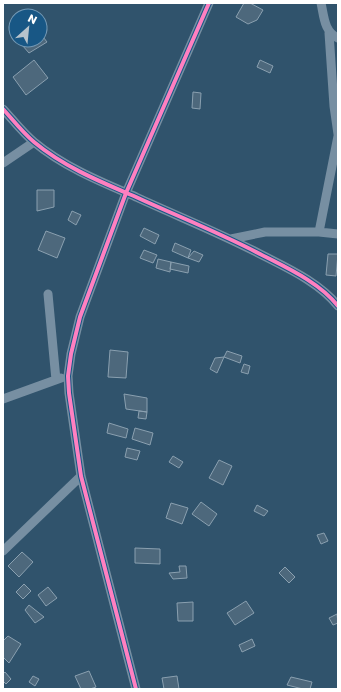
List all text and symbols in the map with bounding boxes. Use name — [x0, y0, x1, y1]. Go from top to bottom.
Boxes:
north arrow — [8, 8, 48, 48]
text: N — [25, 10, 40, 28]

